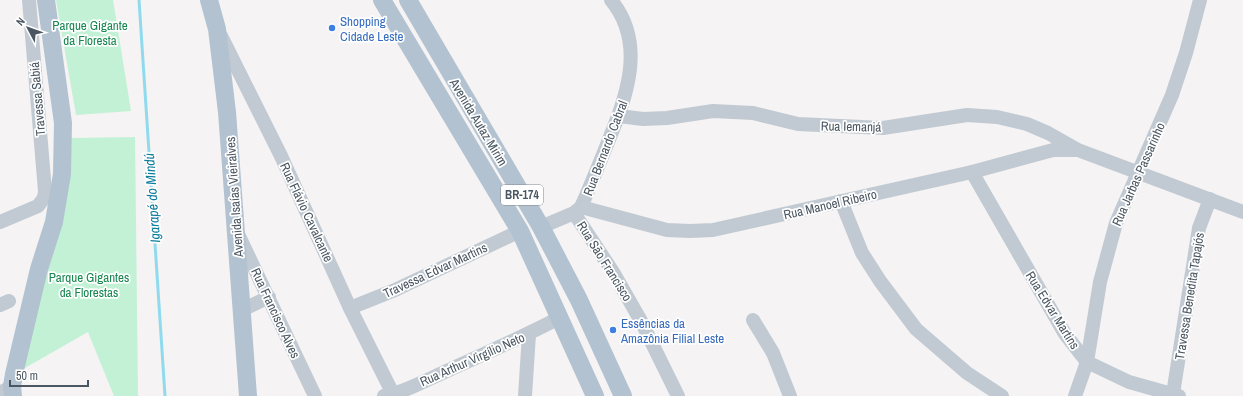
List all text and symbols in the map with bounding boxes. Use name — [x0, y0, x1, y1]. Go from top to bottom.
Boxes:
north arrow — [8, 8, 48, 48]
place label: Shopping Cidade Leste — [340, 13, 403, 45]
text: N — [13, 14, 28, 28]
park label: Parque Gigante da Floresta — [52, 17, 128, 49]
marker: Shopping Cidade Leste — [327, 23, 337, 33]
street label: Travessa Sabiá — [26, 61, 49, 137]
street label: Avenida Autaz Mirim — [445, 75, 511, 169]
street label: Rua Bernardo Cabral — [579, 98, 631, 198]
street label: Rua Iemanjá — [821, 117, 881, 136]
street label: Rua Jarbas Passarinho — [1108, 120, 1169, 229]
street label: Avenida Isaías Vieiralves — [222, 136, 247, 259]
water label: Igarapé do Mindú — [140, 152, 164, 244]
street label: Rua Flávio Cavalcante — [276, 160, 337, 265]
road number: BR-174 — [501, 185, 543, 205]
street label: Rua Manoel Ribeiro — [782, 185, 879, 224]
street label: Rua São Francisco — [573, 218, 636, 305]
street label: Travessa Benedita Tapajós — [1171, 231, 1208, 361]
street label: Travessa Edvar Martins — [381, 239, 490, 302]
street label: Rua Francisco Alves — [247, 265, 304, 361]
street label: Rua Edvar Martins — [1022, 268, 1083, 352]
park label: Parque Gigantes da Florestas — [49, 269, 129, 301]
place label: Essências da Amazônia Filial Leste — [620, 315, 724, 347]
marker: Essências da Amazônia Filial Leste — [608, 325, 618, 335]
street label: Rua Arthur Virgílio Neto — [417, 329, 527, 390]
scale bar — [10, 362, 88, 388]
text: 50 m — [16, 368, 38, 384]

